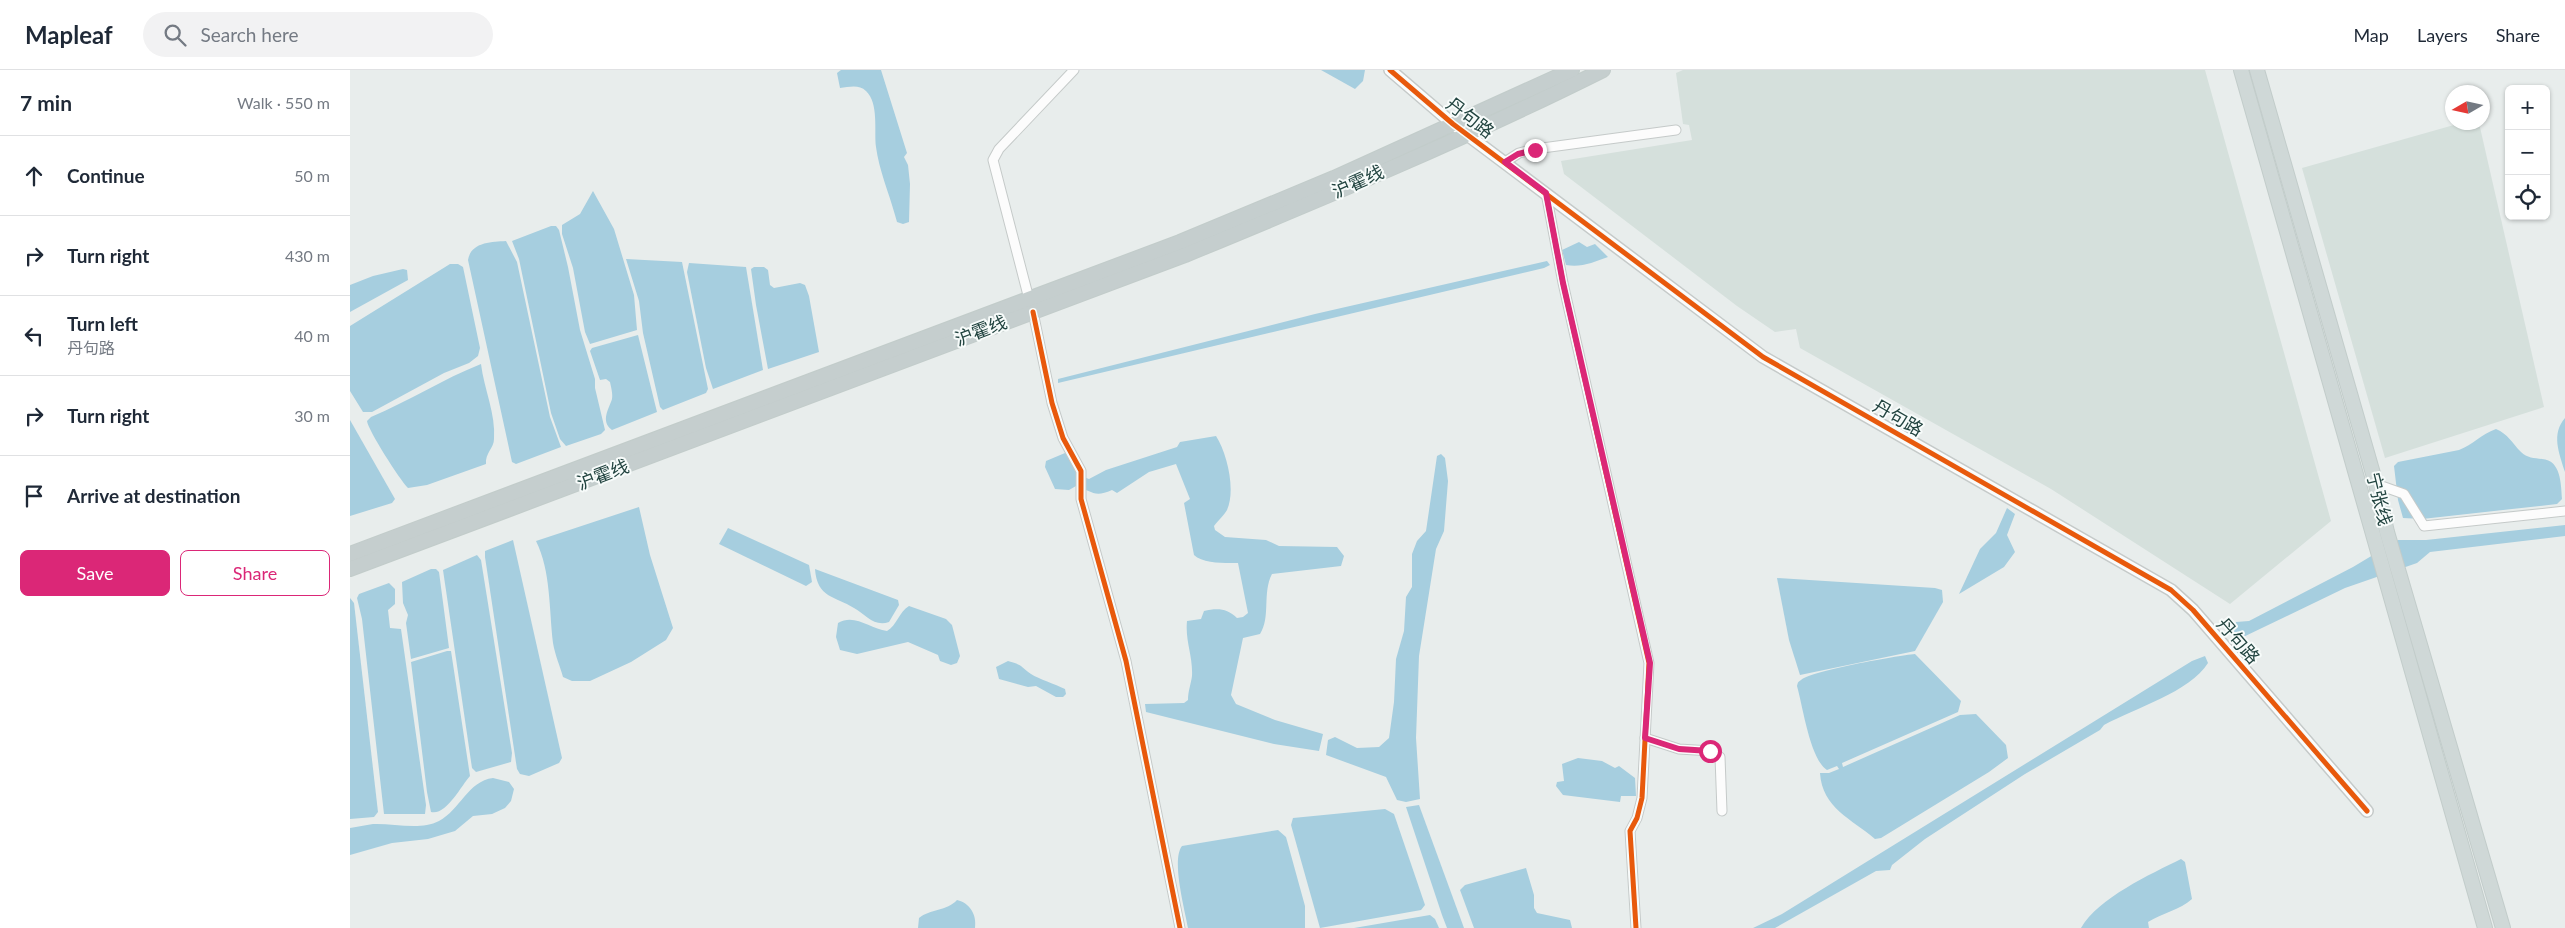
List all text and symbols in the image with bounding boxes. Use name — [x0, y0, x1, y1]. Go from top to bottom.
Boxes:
search box — [143, 12, 493, 57]
text: Mapleaf — [25, 20, 113, 49]
icon: search — [161, 21, 189, 49]
text: Search here — [201, 23, 299, 46]
text: Map — [2353, 24, 2389, 46]
text: Layers — [2417, 24, 2468, 46]
text: Share — [2496, 24, 2540, 46]
north arrow — [2445, 85, 2490, 130]
map controls — [2505, 85, 2550, 220]
button: + — [2505, 85, 2550, 130]
text: 7 min — [20, 90, 72, 115]
street label: 丹句路 — [1442, 92, 1499, 142]
text: Walk · 550 m — [237, 93, 330, 112]
button: − — [2505, 130, 2550, 175]
route end — [1524, 139, 1547, 162]
street label: 沪霍线 — [1328, 160, 1387, 202]
icon: ahead — [20, 162, 48, 190]
text: Continue — [67, 164, 145, 187]
text: 50 m — [294, 166, 330, 185]
button: locate — [2505, 175, 2550, 220]
icon: right — [20, 242, 48, 270]
text: Turn right — [67, 244, 149, 267]
text: 430 m — [285, 246, 330, 265]
street label: 沪霍线 — [951, 310, 1010, 350]
text: Turn left — [67, 312, 138, 335]
icon: left — [20, 322, 48, 350]
text: 40 m — [294, 326, 330, 345]
text: 丹句路 — [67, 338, 115, 357]
street label: 丹句路 — [1870, 394, 1927, 440]
icon: right — [20, 402, 48, 430]
text: Turn right — [67, 404, 149, 427]
text: 30 m — [294, 406, 330, 425]
street label: 沪霍线 — [573, 454, 632, 494]
street label: 宁张线 — [2363, 470, 2397, 528]
icon: arrive — [20, 482, 48, 510]
text: Arrive at destination — [67, 484, 240, 507]
button: Save — [20, 550, 170, 596]
button: Share — [180, 550, 330, 596]
street label: 丹句路 — [2213, 613, 2265, 668]
route start — [1699, 740, 1722, 763]

